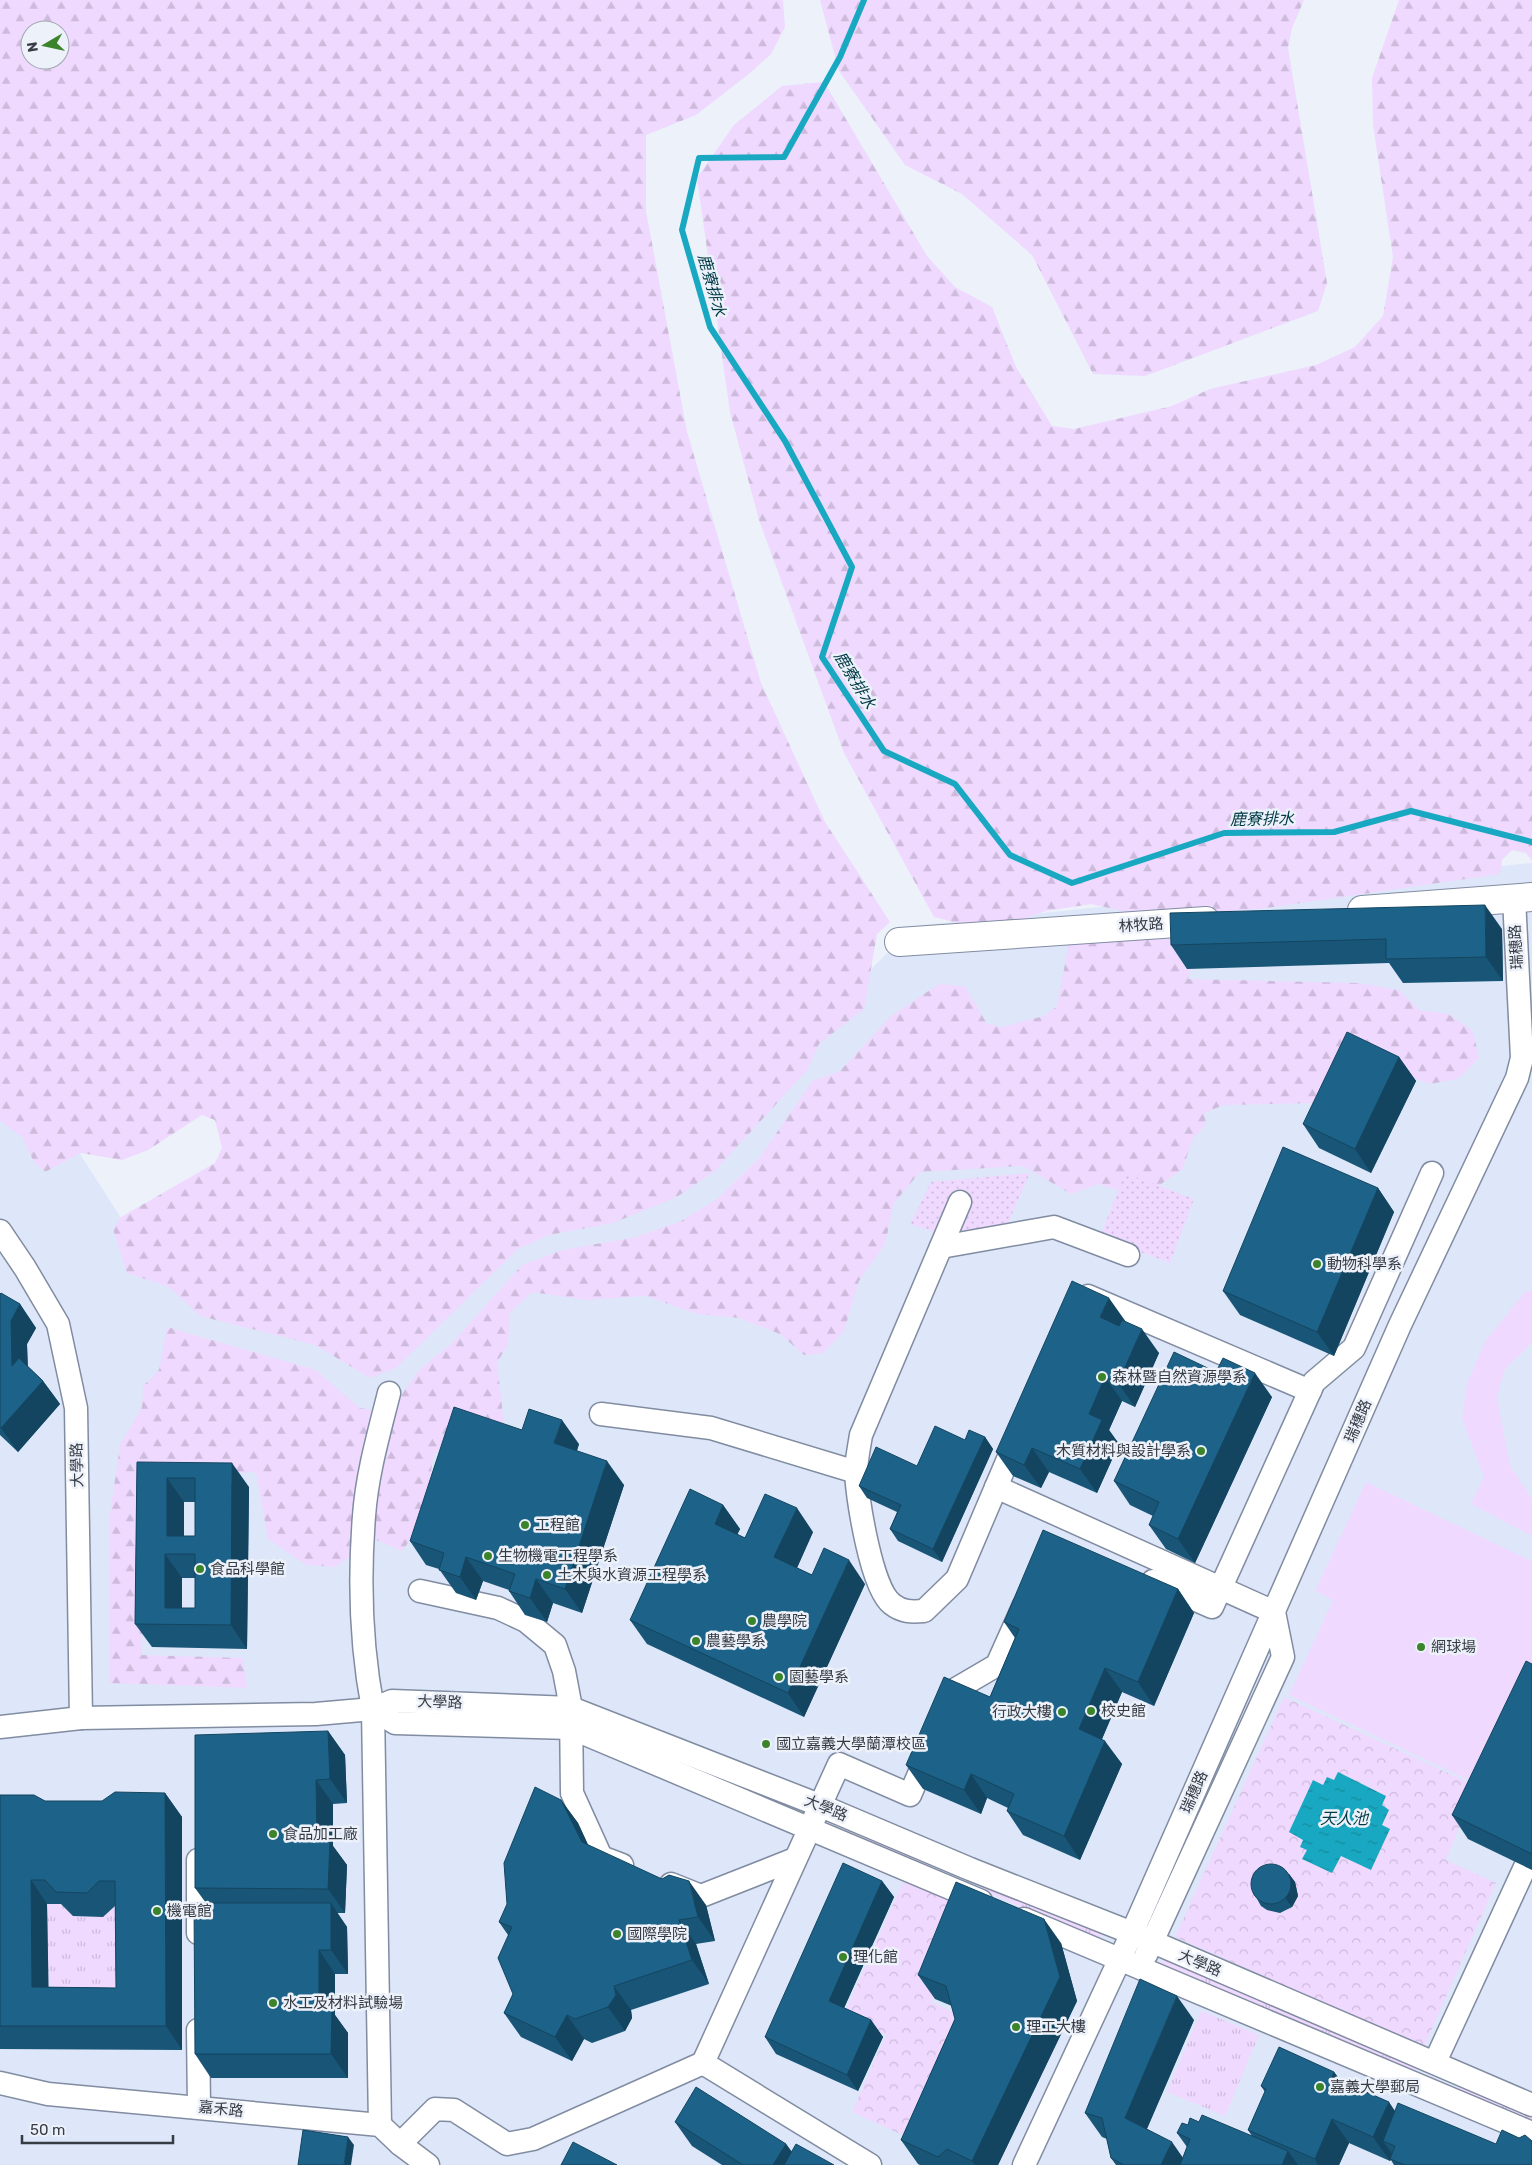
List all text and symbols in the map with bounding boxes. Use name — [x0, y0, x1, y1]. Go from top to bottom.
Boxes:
north arrow — [20, 20, 70, 70]
text: N — [23, 41, 42, 53]
water label: 鹿寮排水 — [694, 252, 730, 319]
water label: 鹿寮排水 — [830, 648, 880, 713]
water label: 鹿寮排水 — [1230, 809, 1295, 829]
street label: 林牧路 — [1118, 914, 1164, 936]
street label: 瑞穗路 — [1506, 924, 1526, 970]
place label: 動物科學系 — [1327, 1255, 1402, 1273]
marker: 動物科學系 — [1311, 1258, 1323, 1270]
place label: 森林暨自然資源學系 — [1112, 1368, 1247, 1386]
marker: 森林暨自然資源學系 — [1096, 1371, 1108, 1383]
street label: 瑞穗路 — [1341, 1397, 1375, 1445]
street label: 大學路 — [68, 1442, 86, 1488]
place label: 木質材料與設計學系 — [1056, 1442, 1191, 1460]
marker: 木質材料與設計學系 — [1195, 1445, 1207, 1457]
place label: 工程館 — [535, 1516, 580, 1534]
marker: 工程館 — [519, 1519, 531, 1531]
place label: 生物機電工程學系 — [498, 1547, 618, 1565]
marker: 生物機電工程學系 — [482, 1550, 494, 1562]
place label: 食品科學館 — [210, 1560, 285, 1578]
marker: 食品科學館 — [194, 1563, 206, 1575]
place label: 土木與水資源工程學系 — [557, 1566, 707, 1584]
marker: 土木與水資源工程學系 — [541, 1569, 553, 1581]
place label: 農學院 — [762, 1612, 807, 1630]
marker: 農學院 — [746, 1615, 758, 1627]
place label: 農藝學系 — [706, 1632, 766, 1650]
marker: 農藝學系 — [690, 1635, 702, 1647]
place label: 網球場 — [1431, 1638, 1476, 1656]
marker: 網球場 — [1415, 1641, 1427, 1653]
place label: 園藝學系 — [789, 1668, 849, 1686]
marker: 園藝學系 — [773, 1671, 785, 1683]
street label: 大學路 — [417, 1692, 463, 1712]
place label: 校史館 — [1101, 1702, 1146, 1720]
place label: 行政大樓 — [992, 1703, 1052, 1721]
marker: 校史館 — [1085, 1705, 1097, 1717]
marker: 行政大樓 — [1056, 1706, 1068, 1718]
place label: 國立嘉義大學蘭潭校區 — [776, 1735, 926, 1753]
marker: 國立嘉義大學蘭潭校區 — [760, 1738, 772, 1750]
street label: 瑞穗路 — [1177, 1768, 1211, 1816]
street label: 大學路 — [802, 1791, 850, 1825]
water label: 天人池 — [1320, 1809, 1370, 1828]
place label: 食品加工廠 — [283, 1825, 358, 1843]
marker: 食品加工廠 — [267, 1828, 279, 1840]
place label: 機電館 — [167, 1902, 212, 1920]
marker: 機電館 — [151, 1905, 163, 1917]
place label: 國際學院 — [627, 1925, 687, 1943]
marker: 國際學院 — [611, 1928, 623, 1940]
street label: 大學路 — [1176, 1946, 1224, 1980]
place label: 理化館 — [853, 1948, 898, 1966]
marker: 理化館 — [837, 1951, 849, 1963]
place label: 水工及材料試驗場 — [283, 1994, 403, 2012]
marker: 水工及材料試驗場 — [267, 1997, 279, 2009]
place label: 理工大樓 — [1026, 2018, 1086, 2036]
marker: 理工大樓 — [1010, 2021, 1022, 2033]
place label: 嘉義大學郵局 — [1330, 2078, 1420, 2096]
marker: 嘉義大學郵局 — [1314, 2081, 1326, 2093]
street label: 嘉禾路 — [198, 2098, 244, 2120]
scale bar — [22, 2112, 174, 2144]
text: 50 m — [30, 2121, 65, 2139]

